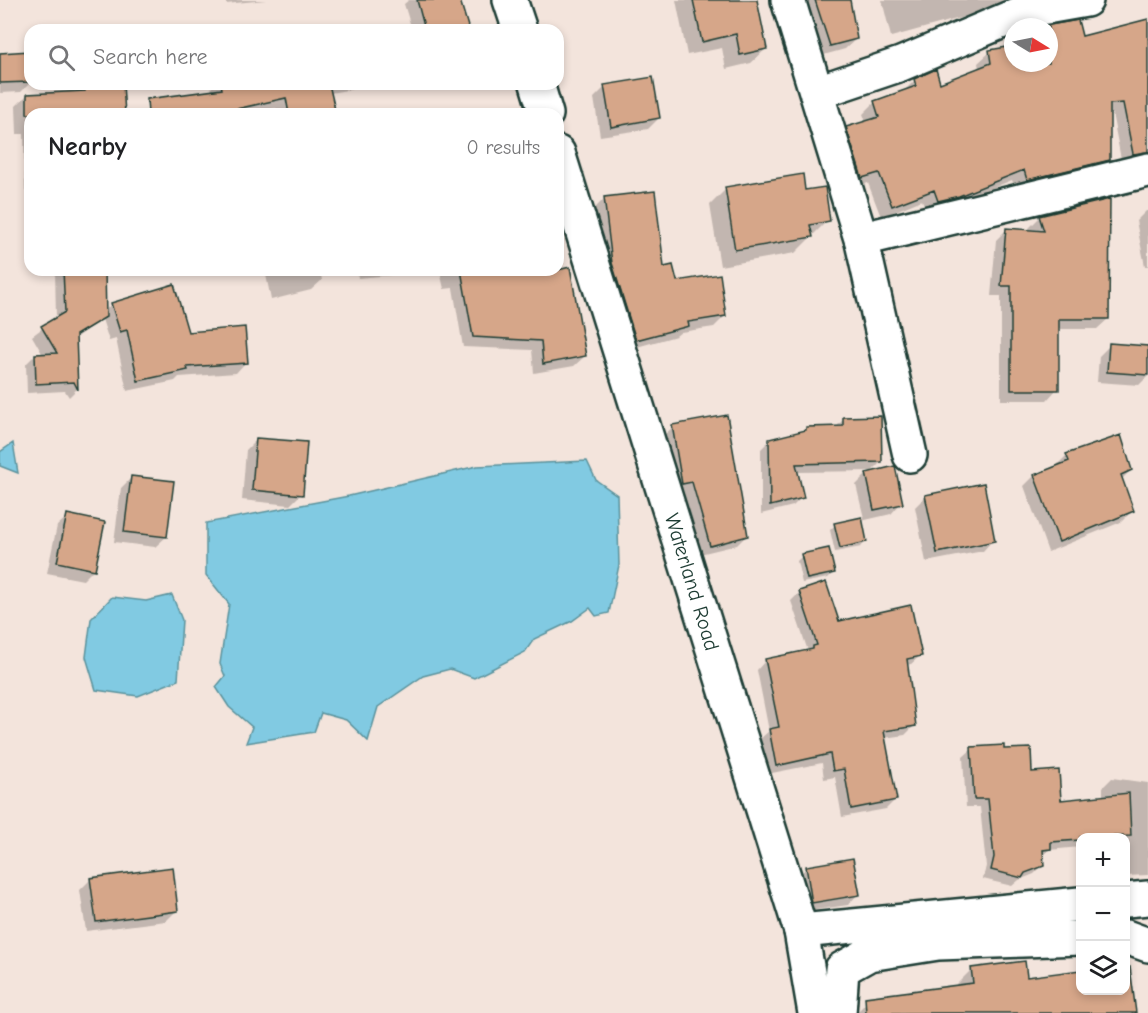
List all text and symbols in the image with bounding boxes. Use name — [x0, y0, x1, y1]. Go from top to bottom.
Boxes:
north arrow — [1004, 18, 1058, 72]
search box — [24, 24, 564, 90]
icon: search — [45, 41, 78, 74]
text: Search here — [93, 44, 208, 70]
text: Nearby — [48, 132, 127, 162]
text: 0 results — [467, 136, 540, 159]
street label: Waterland Road — [660, 510, 724, 654]
map controls — [1076, 833, 1130, 995]
button: + — [1076, 833, 1130, 887]
button: − — [1076, 887, 1130, 941]
button: layers — [1076, 941, 1130, 995]

